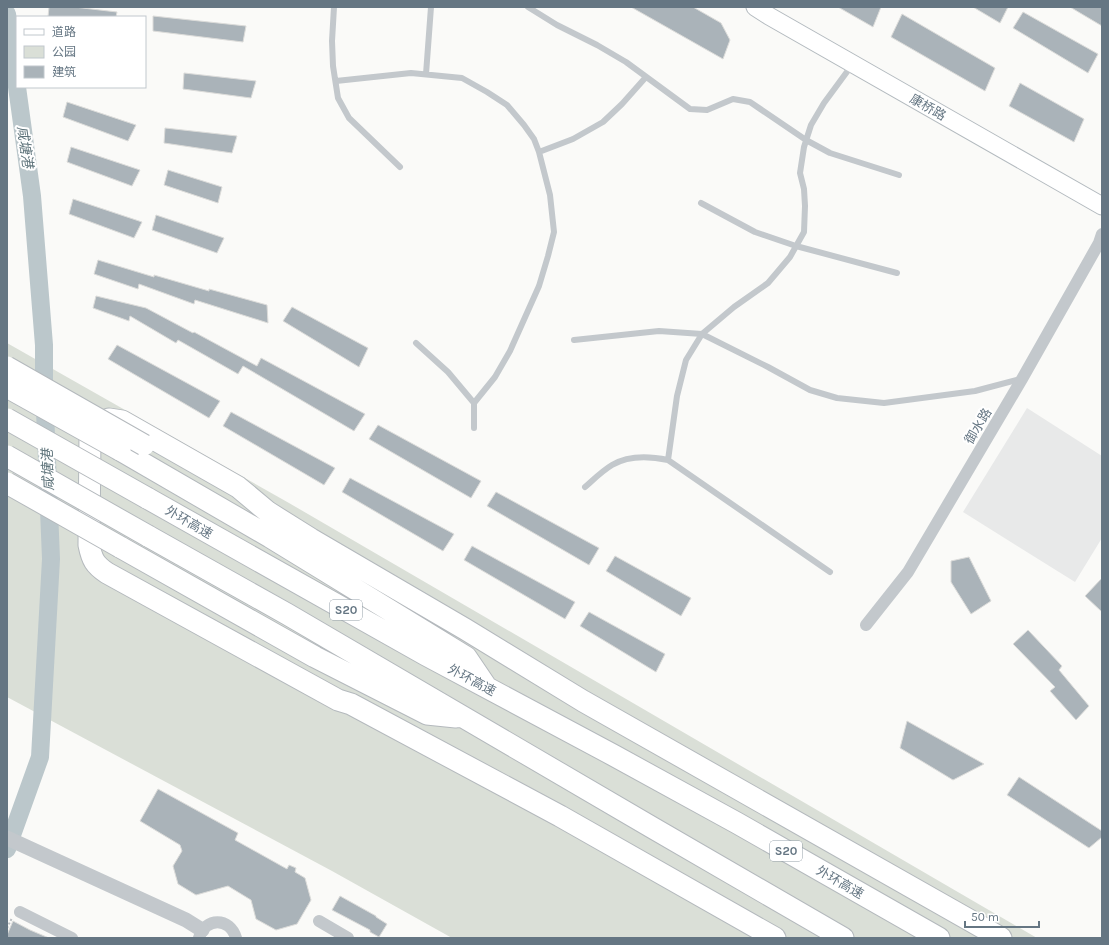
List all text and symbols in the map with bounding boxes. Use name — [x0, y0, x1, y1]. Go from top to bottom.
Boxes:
legend — [16, 16, 146, 88]
text: 道路 — [52, 25, 76, 39]
text: 公园 — [52, 45, 76, 59]
text: 建筑 — [52, 65, 76, 79]
street label: 康桥路 — [907, 91, 949, 123]
water label: 咸塘港 — [14, 125, 37, 171]
street label: 御水路 — [962, 405, 994, 447]
water label: 咸塘港 — [39, 447, 57, 491]
street label: 外环高速 — [163, 503, 215, 541]
road number: S20 — [330, 600, 362, 620]
street label: 外环高速 — [446, 661, 498, 699]
road number: S20 — [770, 841, 802, 861]
street label: 外环高速 — [814, 863, 866, 901]
scale bar — [965, 903, 1039, 929]
text: 50 m — [971, 910, 999, 924]

